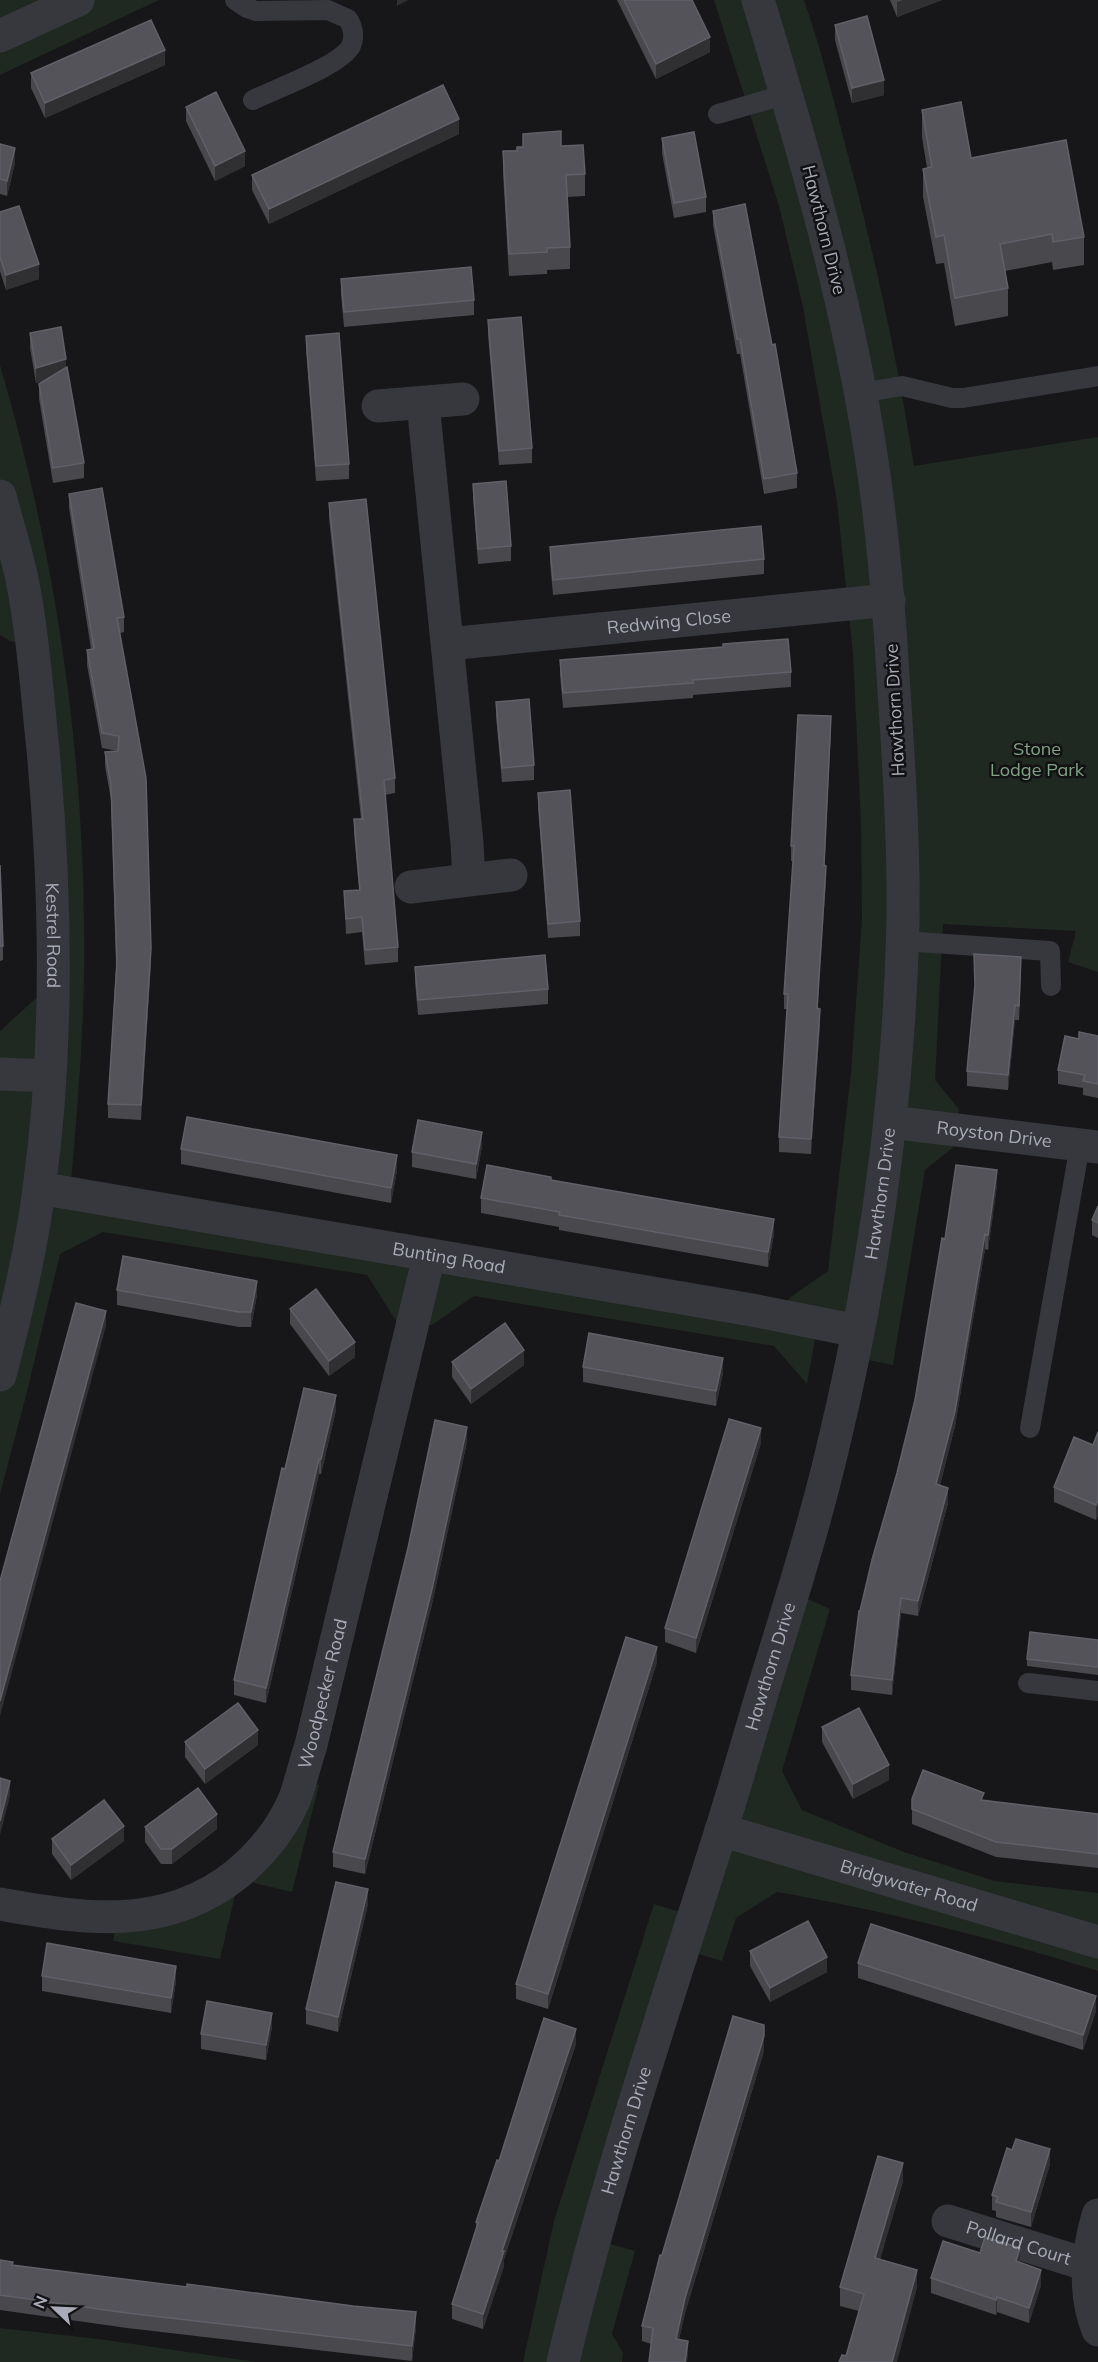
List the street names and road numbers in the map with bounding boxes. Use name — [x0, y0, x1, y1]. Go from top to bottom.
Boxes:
street label: Hawthorn Drive — [797, 163, 852, 297]
street label: Redwing Close — [606, 604, 732, 639]
street label: Hawthorn Drive — [880, 643, 909, 777]
street label: Kestrel Road — [41, 882, 65, 988]
street label: Royston Drive — [935, 1116, 1053, 1152]
street label: Hawthorn Drive — [859, 1127, 900, 1261]
street label: Bunting Road — [391, 1237, 507, 1279]
street label: Hawthorn Drive — [740, 1599, 800, 1733]
street label: Woodpecker Road — [292, 1616, 352, 1772]
street label: Bridgwater Road — [837, 1854, 981, 1917]
street label: Hawthorn Drive — [596, 2063, 656, 2197]
street label: Pollard Court — [963, 2215, 1074, 2270]

